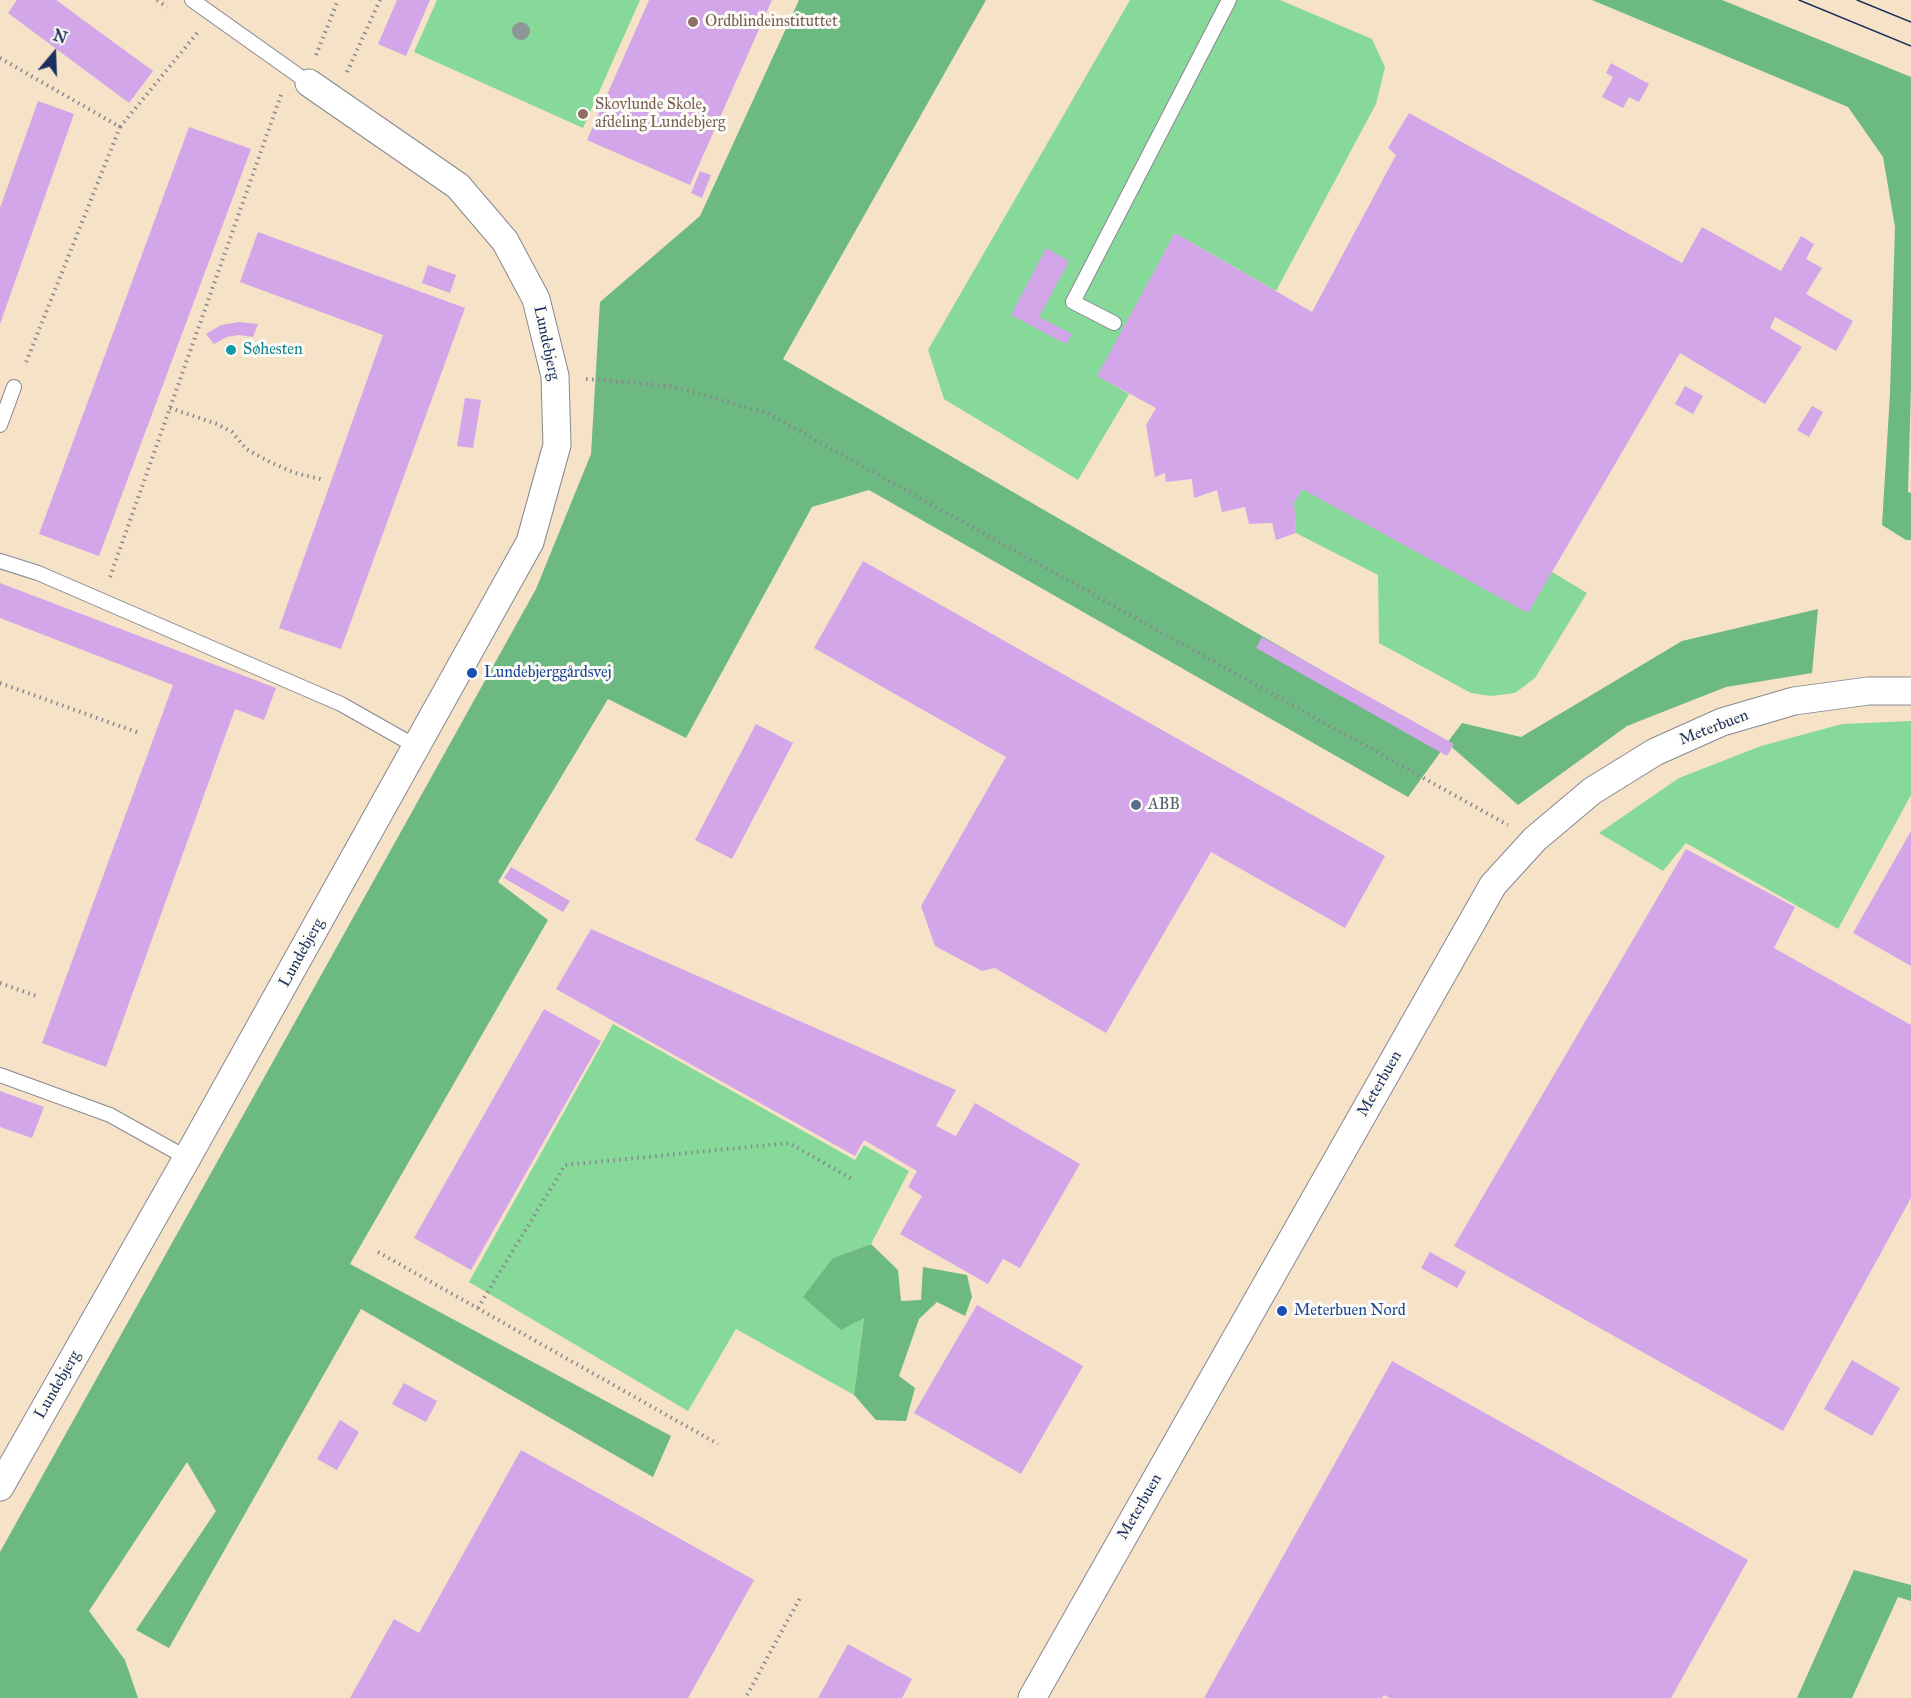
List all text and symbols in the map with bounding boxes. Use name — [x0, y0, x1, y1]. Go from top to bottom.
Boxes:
place label: Ordblindeinstituttet — [705, 12, 838, 32]
marker: Ordblindeinstituttet — [686, 15, 700, 29]
north arrow — [24, 24, 84, 84]
text: N — [51, 25, 70, 48]
place label: Skovlunde Skole, afdeling Lundebjerg — [595, 95, 726, 133]
marker: Skovlunde Skole, afdeling Lundebjerg — [576, 107, 590, 121]
street label: Lundebjerg — [529, 304, 563, 382]
place label: Søhesten — [243, 340, 303, 360]
marker: Søhesten — [224, 343, 238, 357]
place label: Lundebjerggårdsvej — [484, 663, 612, 683]
marker: Lundebjerggårdsvej — [465, 666, 479, 680]
street label: Meterbuen — [1677, 706, 1751, 750]
place label: ABB — [1148, 795, 1180, 815]
marker: ABB — [1129, 798, 1143, 812]
street label: Lundebjerg — [275, 915, 329, 991]
street label: Meterbuen — [1353, 1048, 1407, 1120]
place label: Meterbuen Nord — [1294, 1301, 1406, 1321]
marker: Meterbuen Nord — [1275, 1304, 1289, 1318]
street label: Lundebjerg — [31, 1348, 85, 1422]
street label: Meterbuen — [1113, 1471, 1167, 1543]

